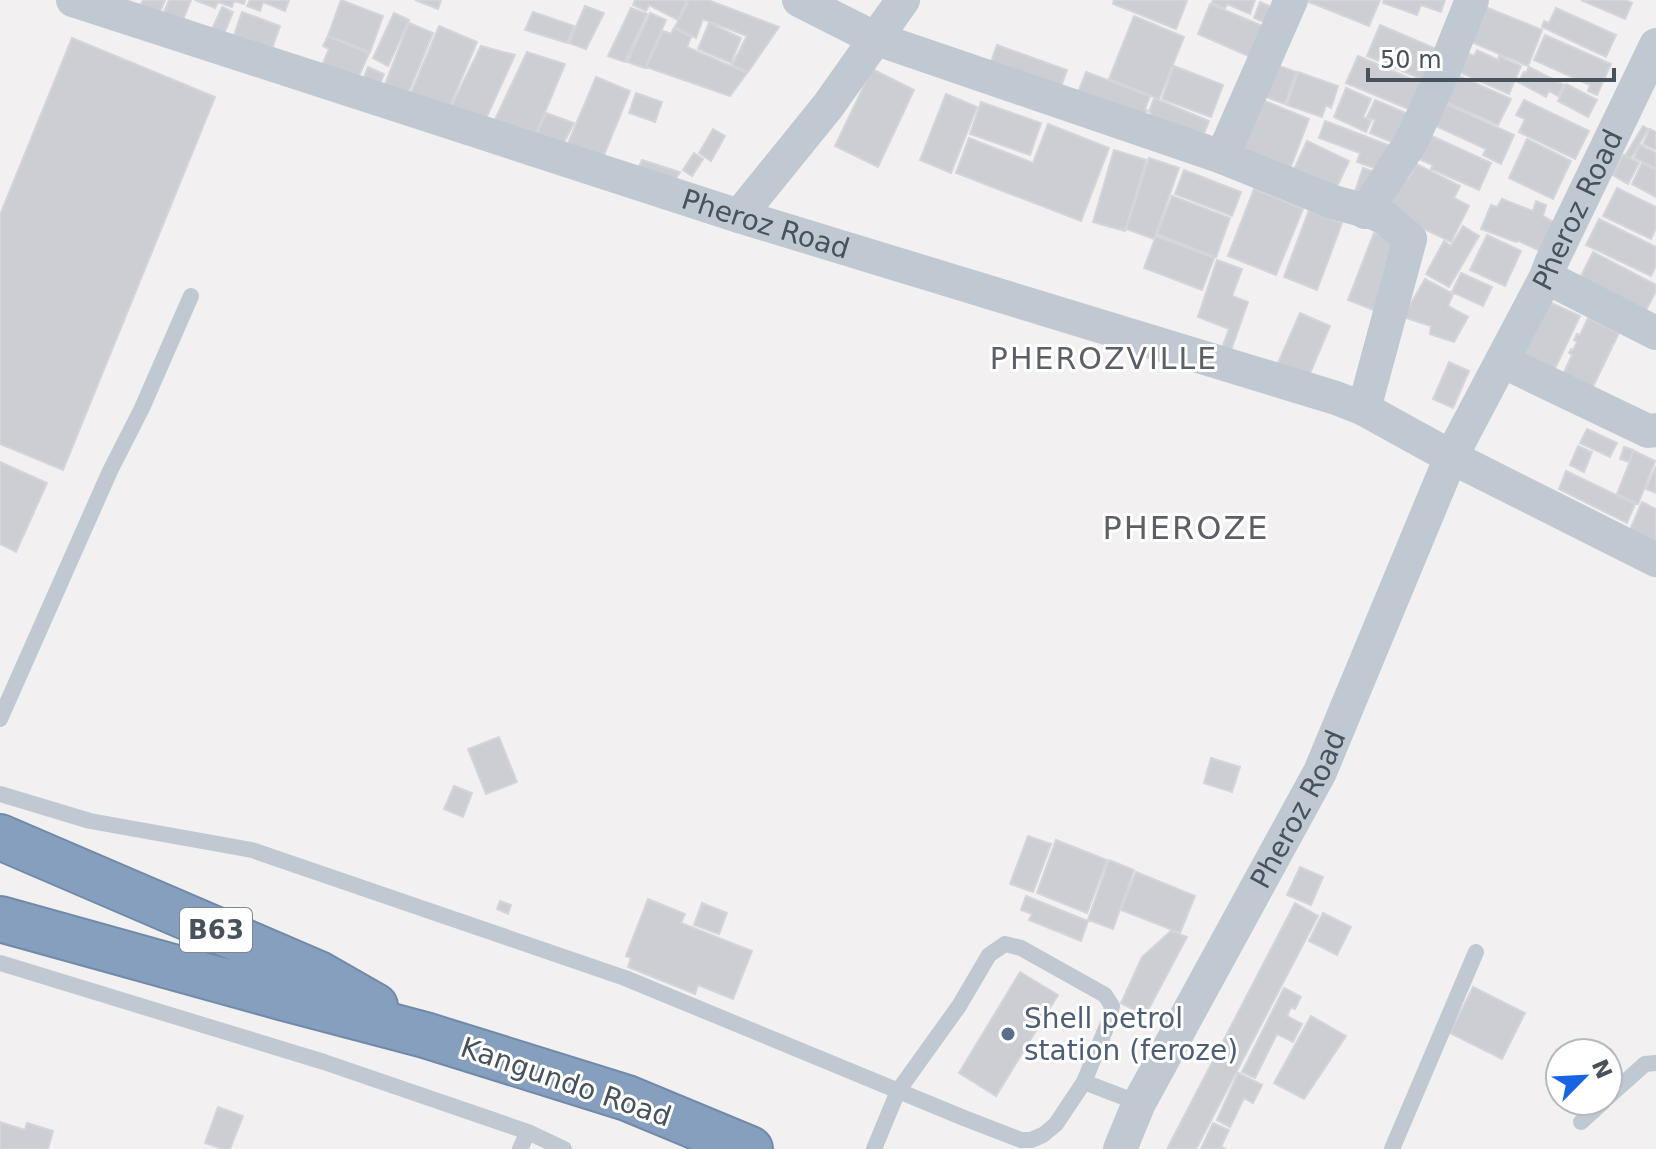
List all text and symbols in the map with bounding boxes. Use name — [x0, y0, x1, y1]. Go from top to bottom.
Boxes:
scale bar — [1368, 32, 1614, 82]
text: 50 m — [1380, 46, 1442, 74]
street label: Pheroz Road — [1526, 124, 1629, 296]
street label: Pheroz Road — [678, 182, 854, 265]
district label: PHEROZVILLE — [990, 341, 1218, 376]
district label: PHEROZE — [1102, 509, 1270, 547]
street label: Pheroz Road — [1243, 725, 1352, 894]
road number: B63 — [180, 908, 252, 952]
place label: Shell petrol station (feroze) — [1024, 1002, 1238, 1067]
marker: Shell petrol station (feroze) — [999, 1025, 1017, 1043]
street label: Kangundo Road — [457, 1031, 675, 1133]
north arrow — [1544, 1037, 1624, 1117]
text: N — [1587, 1056, 1617, 1083]

